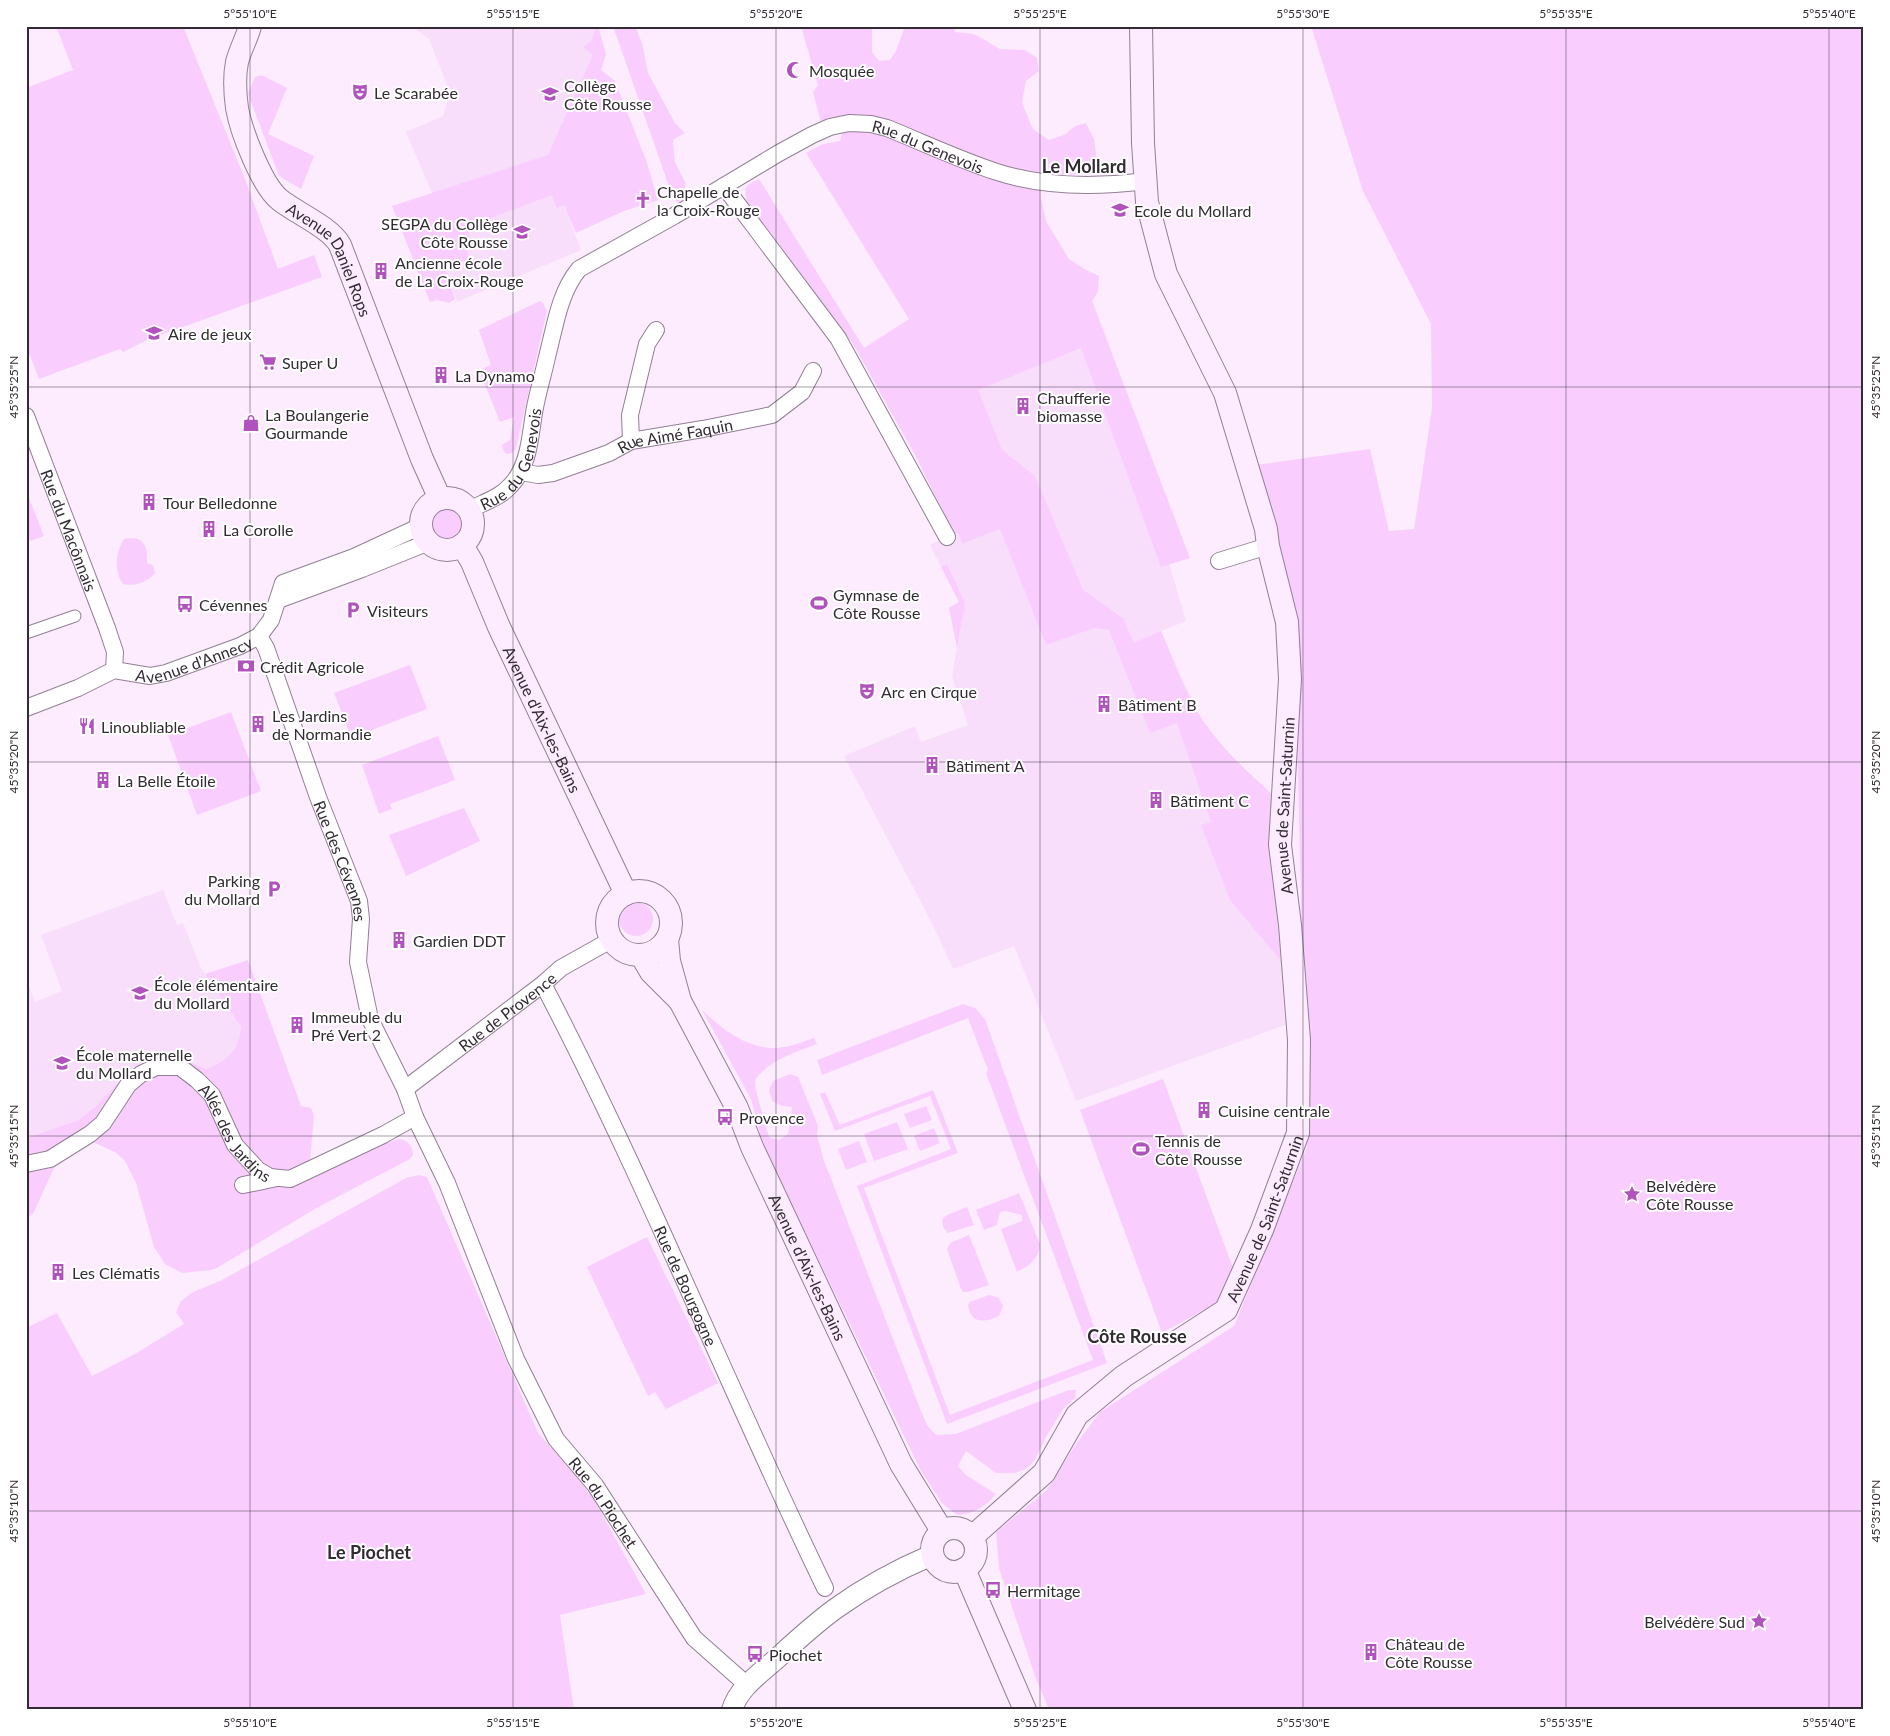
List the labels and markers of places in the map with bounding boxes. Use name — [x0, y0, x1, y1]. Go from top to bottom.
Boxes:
mosque icon: Mosquée — [785, 60, 805, 80]
place label: Mosquée — [809, 61, 874, 80]
place label: Collège Côte Rousse — [564, 76, 652, 113]
theatre icon: Le Scarabée — [350, 82, 370, 102]
place label: Le Scarabée — [374, 83, 458, 102]
school or university icon: Collège Côte Rousse — [540, 84, 560, 104]
place label: Chapelle de la Croix-Rouge — [657, 182, 760, 219]
church icon: Chapelle de la Croix-Rouge — [633, 190, 653, 210]
school or university icon: Ecole du Mollard — [1110, 200, 1130, 220]
place label: Ecole du Mollard — [1134, 201, 1251, 220]
place label: SEGPA du Collège Côte Rousse — [381, 214, 508, 251]
school or university icon: SEGPA du Collège Côte Rousse — [512, 222, 532, 242]
place label: Ancienne école de La Croix-Rouge — [395, 253, 524, 290]
building icon: Ancienne école de La Croix-Rouge — [371, 261, 391, 281]
school or university icon: Aire de jeux — [144, 323, 164, 343]
place label: Aire de jeux — [168, 324, 251, 343]
supermarket icon: Super U — [258, 352, 278, 372]
place label: Super U — [282, 353, 338, 372]
building icon: La Dynamo — [431, 365, 451, 385]
place label: La Dynamo — [455, 366, 535, 385]
place label: Chaufferie biomasse — [1037, 388, 1110, 425]
building icon: Chaufferie biomasse — [1013, 396, 1033, 416]
place label: La Boulangerie Gourmande — [265, 405, 369, 442]
shop icon: La Boulangerie Gourmande — [241, 413, 261, 433]
building icon: Tour Belledonne — [139, 492, 159, 512]
place label: Tour Belledonne — [163, 493, 277, 512]
building icon: La Corolle — [199, 519, 219, 539]
place label: La Corolle — [223, 520, 293, 539]
place label: Gymnase de Côte Rousse — [833, 585, 921, 622]
sports icon: Gymnase de Côte Rousse — [809, 593, 829, 613]
bus stop icon: Cévennes — [175, 594, 195, 614]
place label: Cévennes — [199, 595, 268, 614]
parking icon: Visiteurs — [343, 600, 363, 620]
place label: Visiteurs — [367, 601, 428, 620]
bank icon: Crédit Agricole — [236, 656, 256, 676]
place label: Crédit Agricole — [260, 657, 364, 676]
theatre icon: Arc en Cirque — [857, 681, 877, 701]
place label: Arc en Cirque — [881, 682, 977, 701]
building icon: Bâtiment B — [1094, 694, 1114, 714]
place label: Bâtiment B — [1118, 695, 1197, 714]
place label: Les Jardins de Normandie — [272, 706, 372, 743]
building icon: Les Jardins de Normandie — [248, 714, 268, 734]
restaurant icon: Linoubliable — [77, 716, 97, 736]
place label: Linoubliable — [101, 717, 186, 736]
building icon: Bâtiment A — [922, 755, 942, 775]
place label: Bâtiment A — [946, 756, 1025, 775]
building icon: La Belle Étoile — [93, 770, 113, 790]
place label: La Belle Étoile — [117, 771, 216, 790]
building icon: Bâtiment C — [1146, 790, 1166, 810]
place label: Bâtiment C — [1170, 791, 1249, 810]
place label: Parking du Mollard — [184, 871, 260, 908]
parking icon: Parking du Mollard — [264, 879, 284, 899]
building icon: Gardien DDT — [389, 930, 409, 950]
place label: Gardien DDT — [413, 931, 506, 950]
place label: École élémentaire du Mollard — [154, 975, 278, 1012]
school or university icon: École élémentaire du Mollard — [130, 983, 150, 1003]
place label: Immeuble du Pré Vert 2 — [311, 1007, 402, 1044]
building icon: Immeuble du Pré Vert 2 — [287, 1015, 307, 1035]
place label: École maternelle du Mollard — [76, 1045, 192, 1082]
school or university icon: École maternelle du Mollard — [52, 1053, 72, 1073]
building icon: Cuisine centrale — [1194, 1100, 1214, 1120]
place label: Cuisine centrale — [1218, 1101, 1330, 1120]
bus stop icon: Provence — [715, 1107, 735, 1127]
place label: Provence — [739, 1108, 804, 1127]
place label: Tennis de Côte Rousse — [1155, 1131, 1243, 1168]
sports icon: Tennis de Côte Rousse — [1131, 1139, 1151, 1159]
place label: Belvédère Côte Rousse — [1646, 1176, 1734, 1213]
place icon: Belvédère Côte Rousse — [1622, 1184, 1642, 1204]
building icon: Les Clématis — [48, 1262, 68, 1282]
place label: Les Clématis — [72, 1263, 160, 1282]
bus stop icon: Hermitage — [983, 1580, 1003, 1600]
place label: Hermitage — [1007, 1581, 1081, 1600]
place icon: Belvédère Sud — [1749, 1611, 1769, 1631]
place label: Belvédère Sud — [1644, 1612, 1745, 1631]
place label: Château de Côte Rousse — [1385, 1634, 1473, 1671]
building icon: Château de Côte Rousse — [1361, 1642, 1381, 1662]
bus stop icon: Piochet — [745, 1644, 765, 1664]
place label: Piochet — [769, 1645, 822, 1664]

